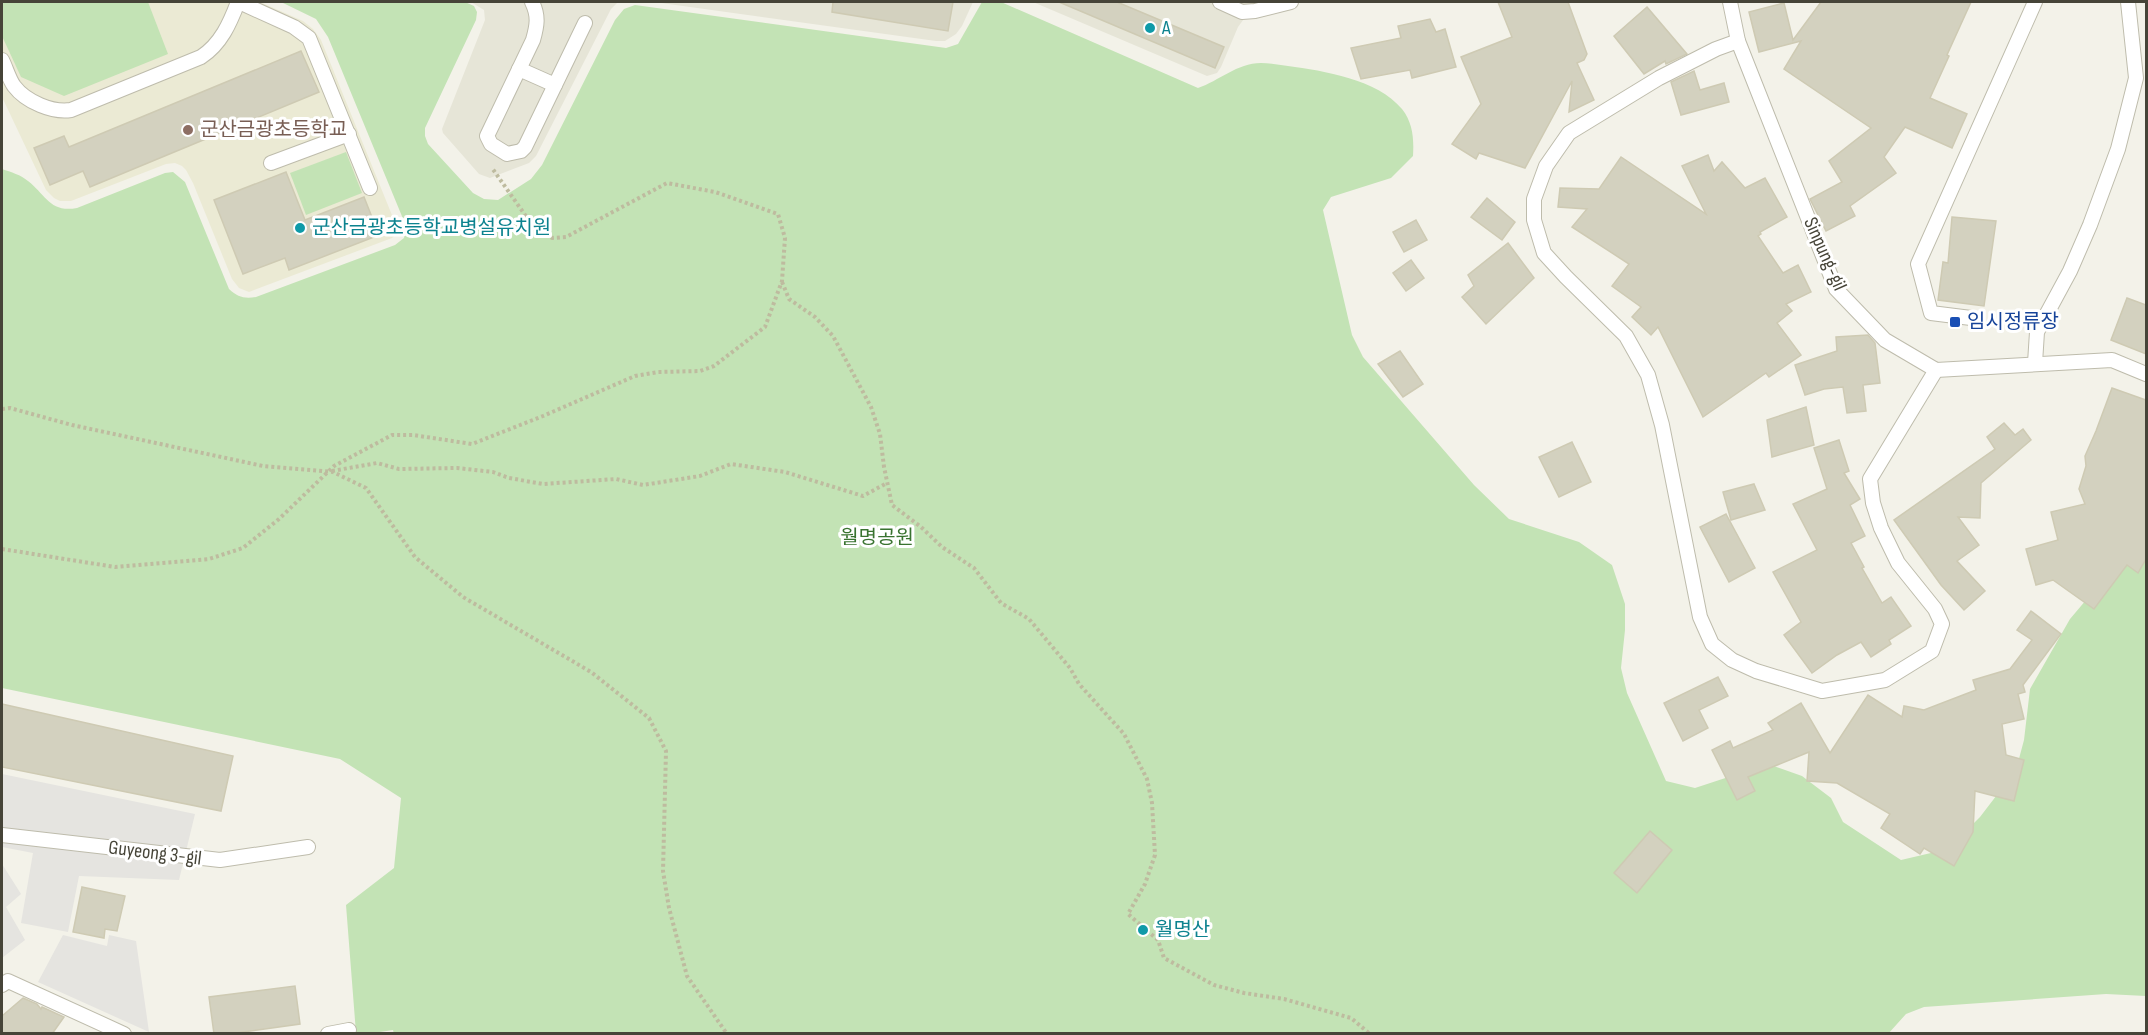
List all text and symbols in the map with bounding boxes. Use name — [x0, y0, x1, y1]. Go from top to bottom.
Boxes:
place label: A — [1161, 16, 1171, 40]
marker: A — [1143, 21, 1157, 35]
place label: 군산금광초등학교 — [200, 118, 347, 142]
marker: 군산금광초등학교 — [181, 123, 195, 137]
street label: Sinpung-gil — [1798, 214, 1852, 294]
place label: 군산금광초등학교병설유치원 — [312, 216, 551, 240]
marker: 군산금광초등학교병설유치원 — [293, 221, 307, 235]
place label: 임시정류장 — [1967, 310, 2059, 334]
marker: 임시정류장 — [1948, 315, 1962, 329]
park label: 월명공원 — [840, 526, 914, 550]
street label: Guyeong 3-gil — [107, 835, 203, 871]
place label: 월명산 — [1155, 918, 1210, 942]
marker: 월명산 — [1136, 923, 1150, 937]

